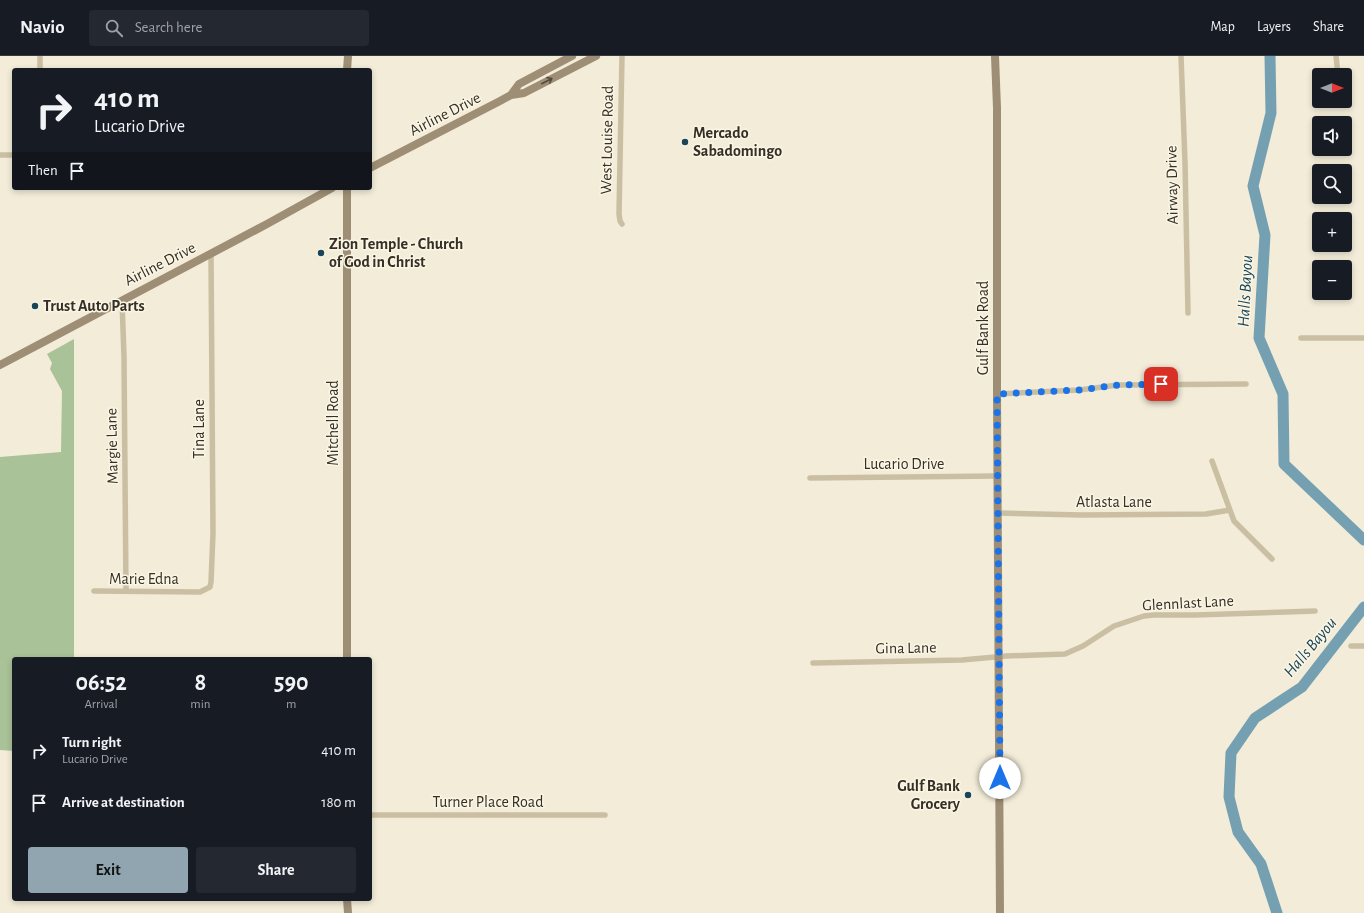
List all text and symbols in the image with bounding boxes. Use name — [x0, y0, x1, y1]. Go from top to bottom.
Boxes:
search box — [89, 10, 369, 46]
icon: search — [103, 17, 125, 39]
text: Navio — [20, 18, 65, 37]
text: Search here — [135, 20, 203, 35]
text: Map — [1210, 20, 1235, 34]
text: Layers — [1257, 20, 1291, 34]
text: Share — [1313, 20, 1344, 34]
north arrow — [1312, 68, 1352, 108]
map controls — [1312, 68, 1352, 300]
one-way arrow — [541, 77, 553, 84]
icon: right — [28, 84, 80, 136]
text: 410 m — [94, 85, 160, 113]
street label: West Louise Road — [598, 86, 616, 194]
street label: Airline Drive — [407, 89, 483, 139]
button: sound — [1312, 116, 1352, 156]
text: Lucario Drive — [94, 118, 185, 136]
place label: Mercado Sabadomingo — [693, 125, 782, 159]
marker: Mercado Sabadomingo — [680, 137, 690, 147]
street label: Airway Drive — [1163, 145, 1182, 225]
icon: arrive — [66, 160, 88, 182]
text: Then — [28, 163, 58, 178]
button: search — [1312, 164, 1352, 204]
button: + — [1312, 212, 1352, 252]
place label: Zion Temple - Church of God in Christ — [329, 236, 463, 270]
street label: Airline Drive — [122, 239, 198, 289]
marker: Zion Temple - Church of God in Christ — [316, 248, 326, 258]
water label: Halls Bayou — [1235, 255, 1255, 327]
button: − — [1312, 260, 1352, 300]
street label: Gulf Bank Road — [975, 281, 991, 375]
place label: Trust Auto Parts — [43, 298, 145, 314]
marker: Trust Auto Parts — [30, 301, 40, 311]
pin — [1144, 367, 1178, 401]
icon: arrive — [1150, 373, 1172, 395]
street label: Mitchell Road — [325, 380, 341, 466]
street label: Tina Lane — [191, 399, 207, 459]
street label: Margie Lane — [103, 408, 121, 484]
street label: Lucario Drive — [864, 456, 944, 472]
street label: Atlasta Lane — [1076, 494, 1152, 510]
street label: Marie Edna — [109, 571, 179, 587]
street label: Glennlast Lane — [1142, 593, 1234, 613]
water label: Halls Bayou — [1280, 614, 1340, 680]
street label: Gina Lane — [875, 639, 937, 657]
text: 06:52 — [76, 671, 127, 695]
text: 8 — [194, 671, 206, 695]
text: 590 — [274, 671, 309, 695]
text: Arrival — [84, 698, 118, 711]
text: min — [190, 698, 211, 711]
text: m — [286, 698, 296, 711]
text: Turn right — [62, 735, 121, 750]
icon: right — [28, 740, 50, 762]
text: 410 m — [321, 743, 356, 758]
text: Lucario Drive — [62, 753, 128, 766]
position arrow — [979, 757, 1021, 799]
place label: Gulf Bank Grocery — [897, 778, 961, 813]
marker: Gulf Bank Grocery — [963, 790, 973, 800]
icon: arrive — [28, 792, 50, 814]
street label: Turner Place Road — [433, 794, 543, 810]
text: Arrive at destination — [62, 795, 185, 810]
text: 180 m — [321, 795, 356, 810]
button: Exit — [28, 847, 188, 893]
button: Share — [196, 847, 356, 893]

